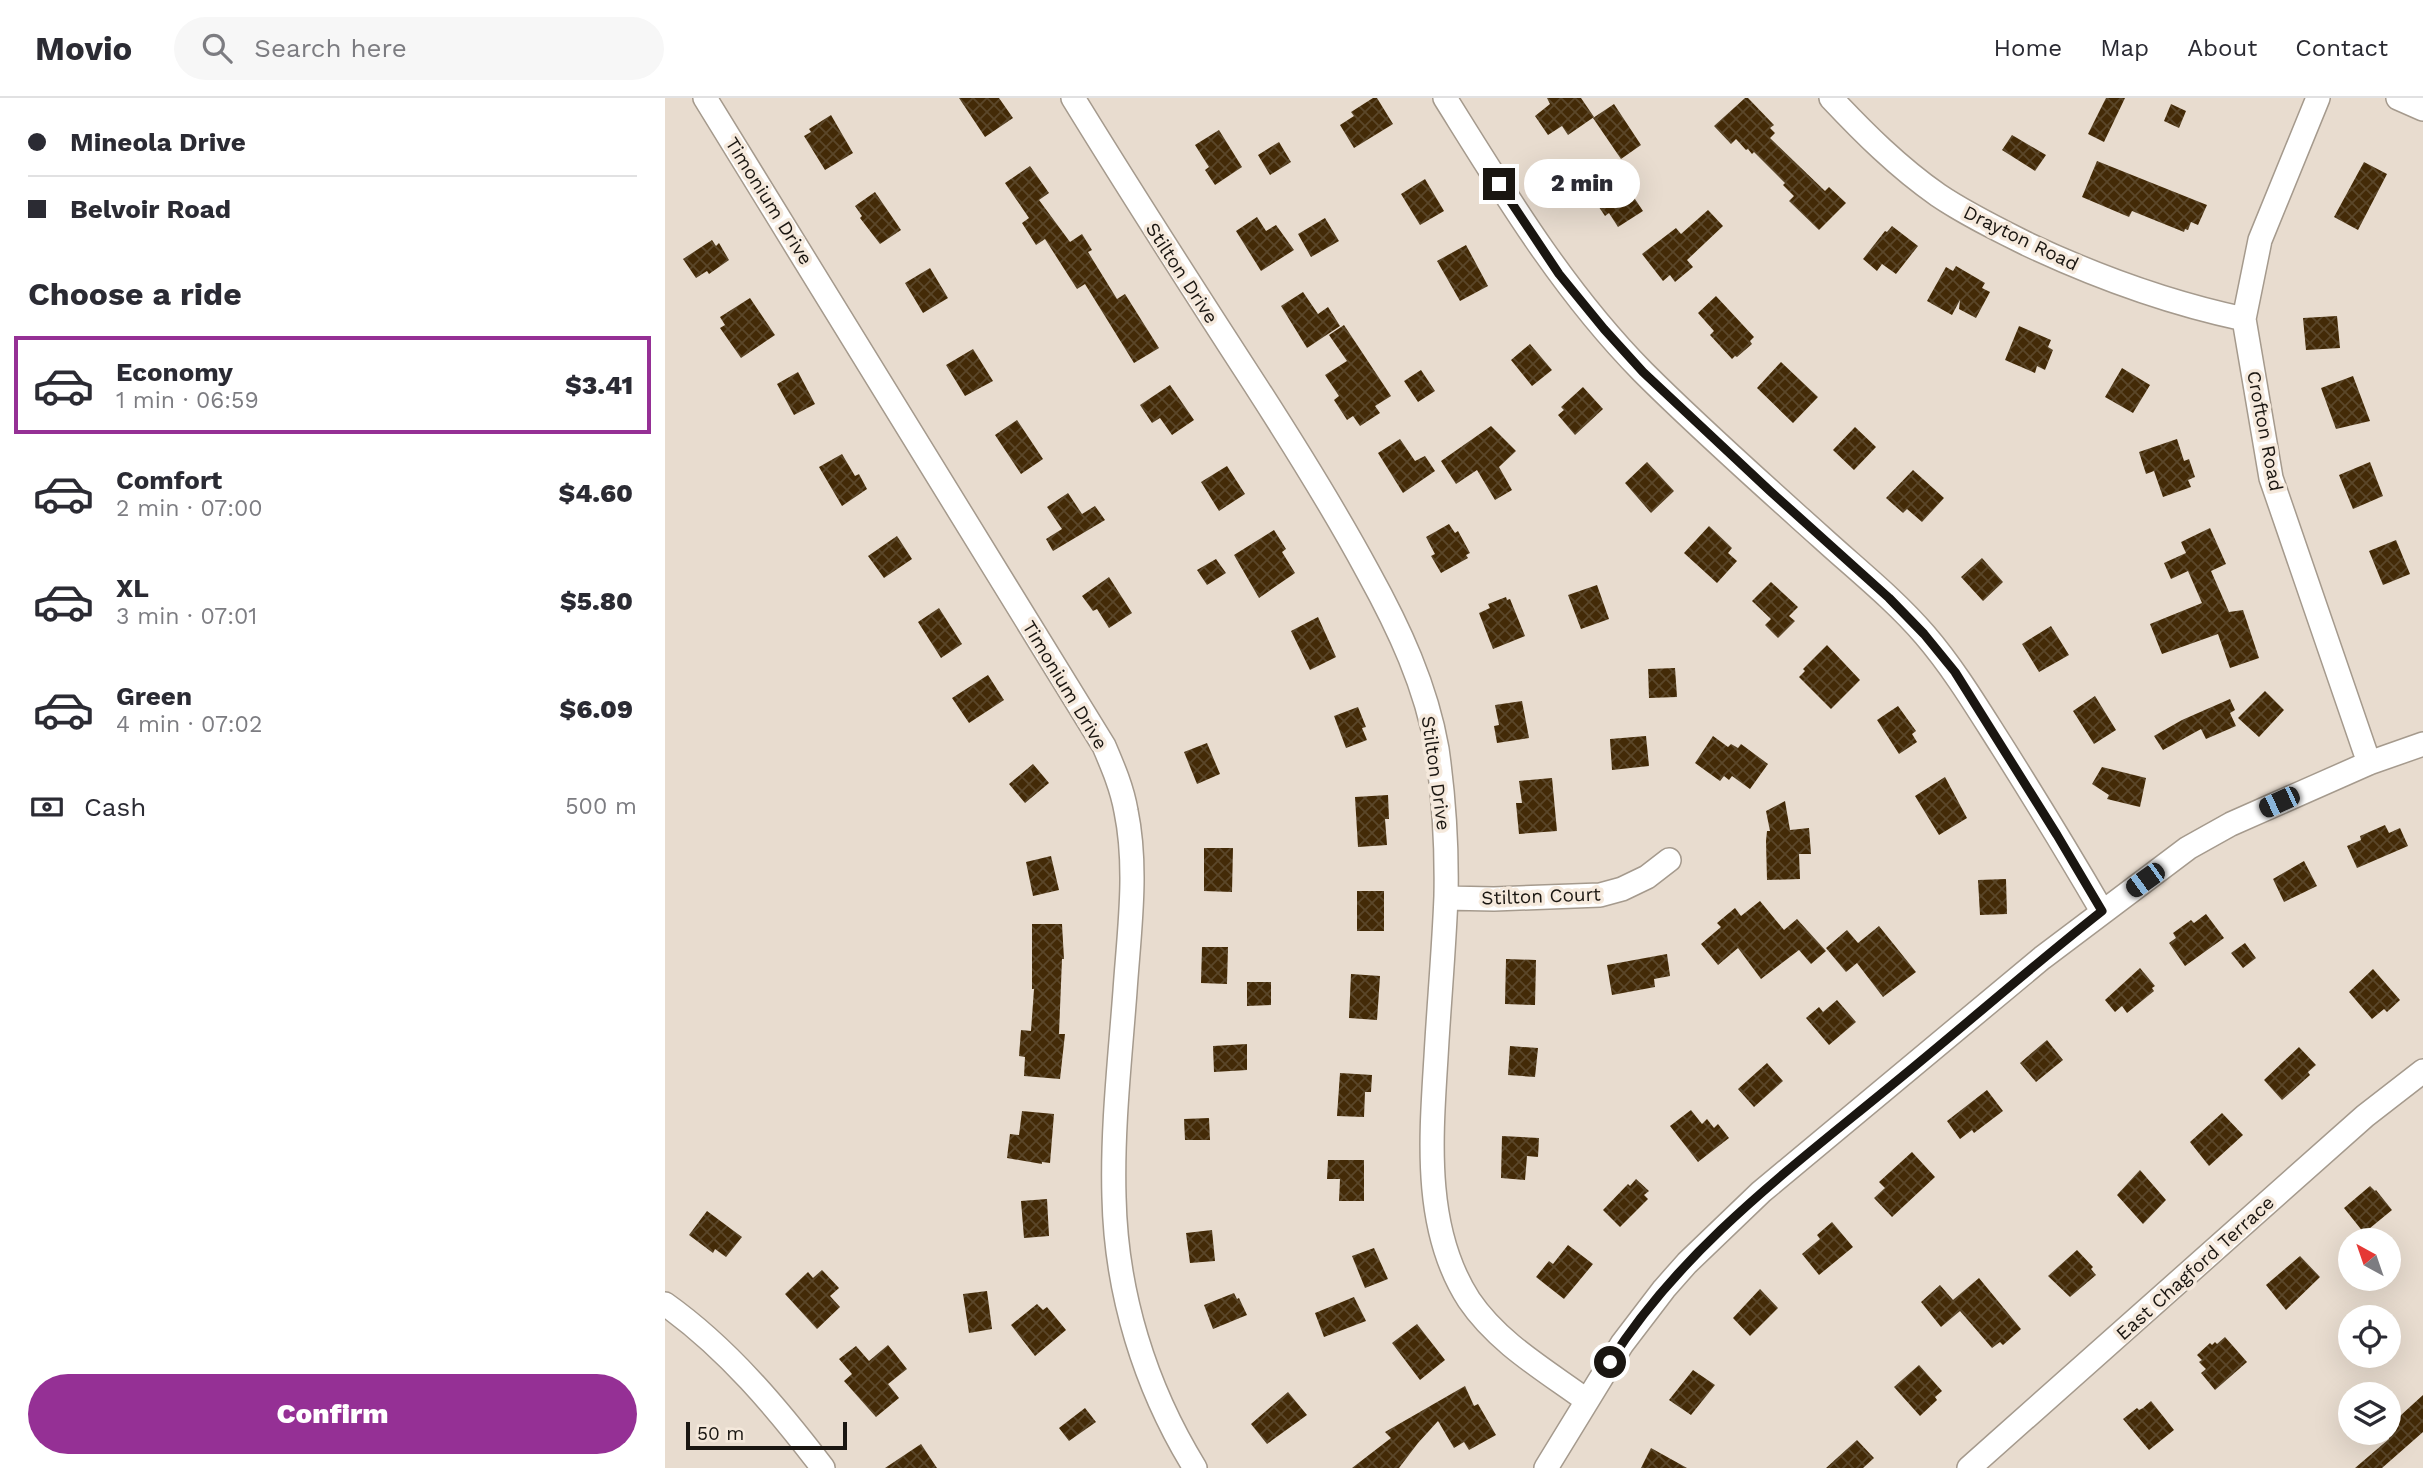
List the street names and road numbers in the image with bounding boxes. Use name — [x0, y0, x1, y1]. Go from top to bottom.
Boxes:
street label: Timonium Drive — [721, 133, 817, 269]
street label: Drayton Road — [1960, 200, 2082, 276]
street label: Stilton Drive — [1141, 218, 1223, 328]
street label: Crofton Road — [2242, 369, 2288, 493]
street label: Timonium Drive — [1018, 616, 1112, 754]
street label: Stilton Drive — [1417, 714, 1455, 832]
street label: Stilton Court — [1481, 882, 1601, 910]
street label: East Chagford Terrace — [2111, 1191, 2279, 1345]

